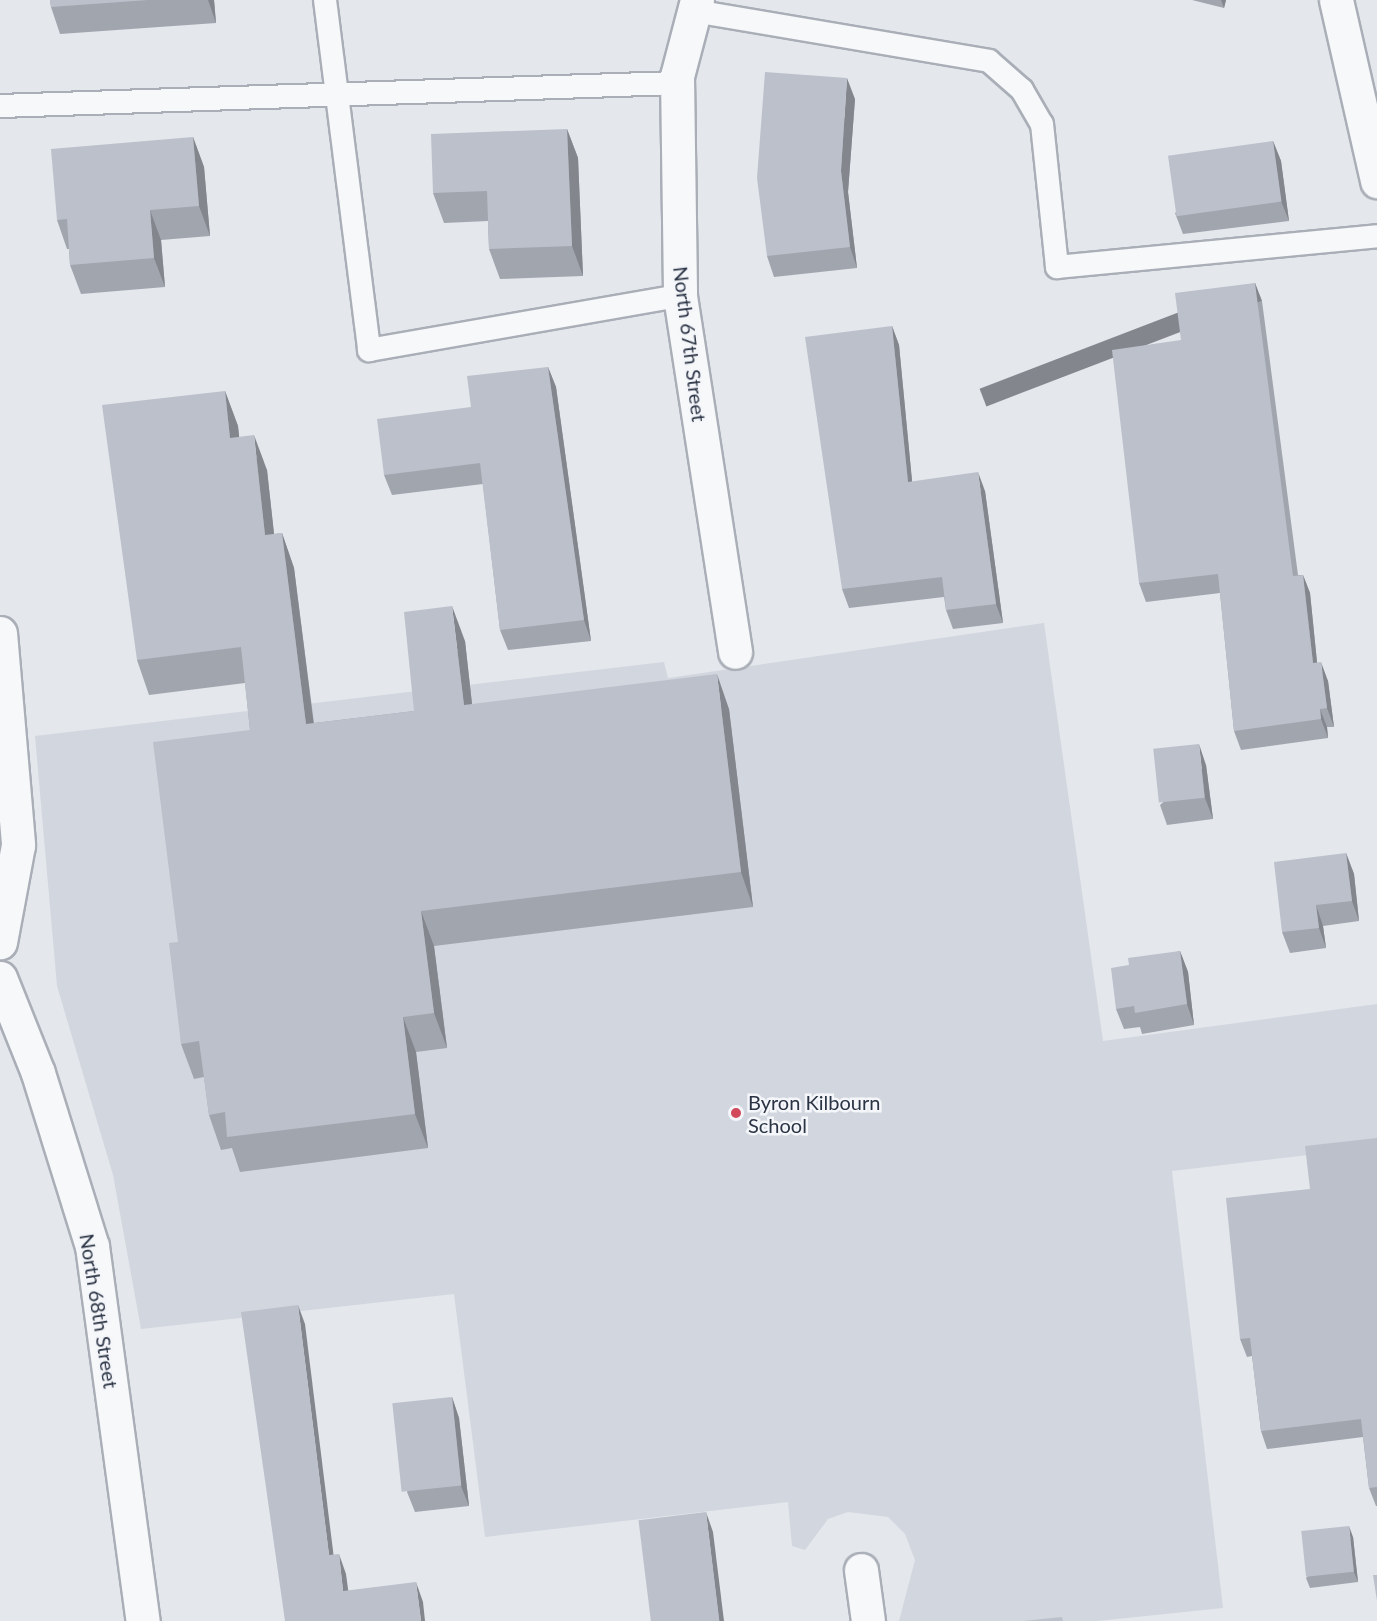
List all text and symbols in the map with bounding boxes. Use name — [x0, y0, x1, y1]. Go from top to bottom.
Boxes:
street label: North 67th Street — [669, 265, 711, 423]
place label: Byron Kilbourn School — [748, 1090, 880, 1137]
marker: Byron Kilbourn School — [729, 1106, 743, 1120]
street label: North 68th Street — [75, 1232, 123, 1390]

